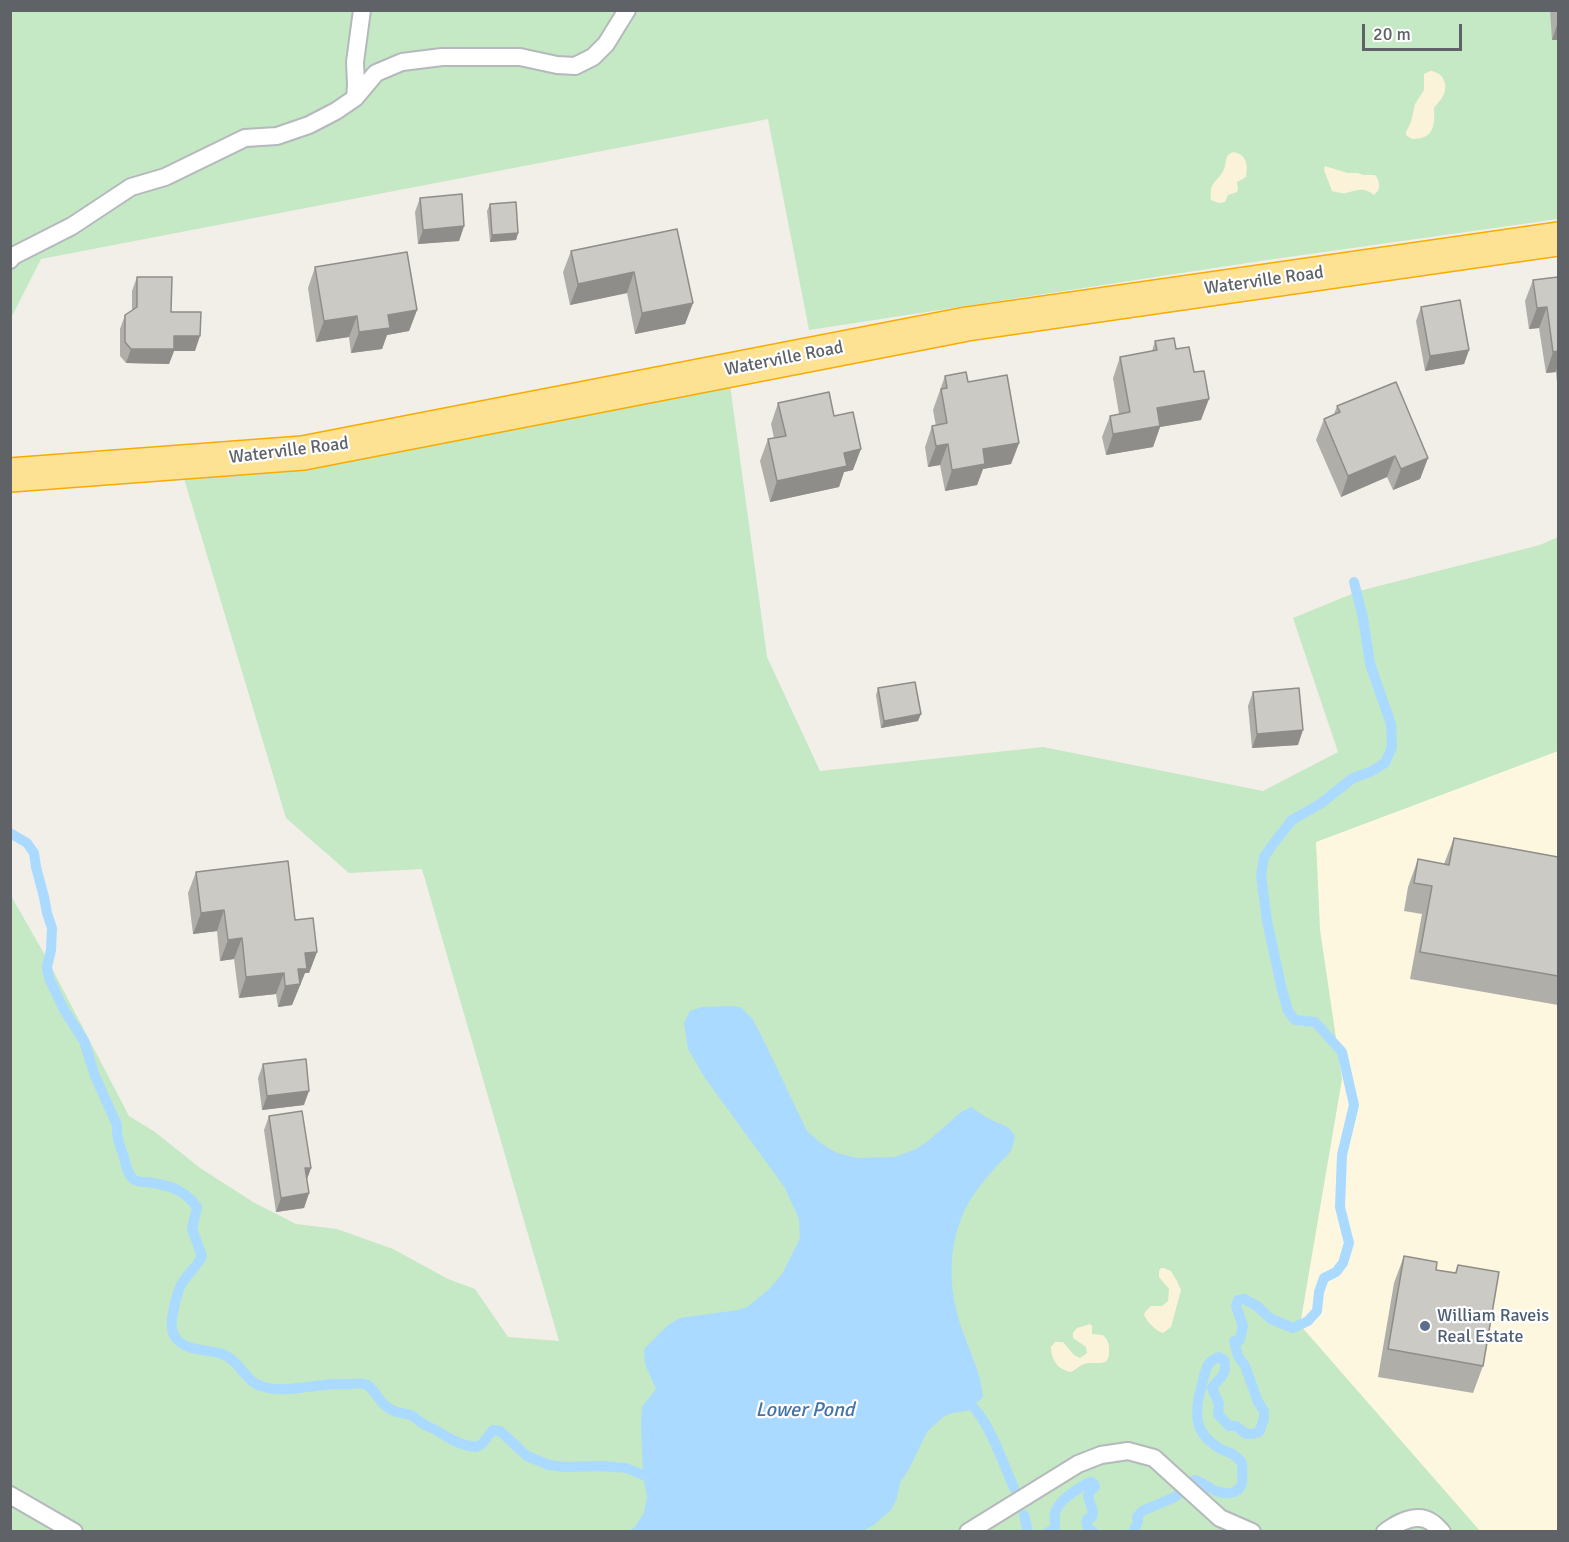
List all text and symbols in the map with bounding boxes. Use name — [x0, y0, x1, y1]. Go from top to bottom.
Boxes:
scale bar — [1365, 12, 1466, 50]
text: 20 m — [1373, 23, 1411, 45]
street label: Waterville Road — [1203, 262, 1325, 300]
street label: Waterville Road — [723, 337, 845, 381]
street label: Waterville Road — [228, 433, 350, 469]
place label: William Raveis Real Estate — [1437, 1305, 1549, 1348]
marker: William Raveis Real Estate — [1418, 1319, 1432, 1333]
water label: Lower Pond — [756, 1399, 854, 1423]

